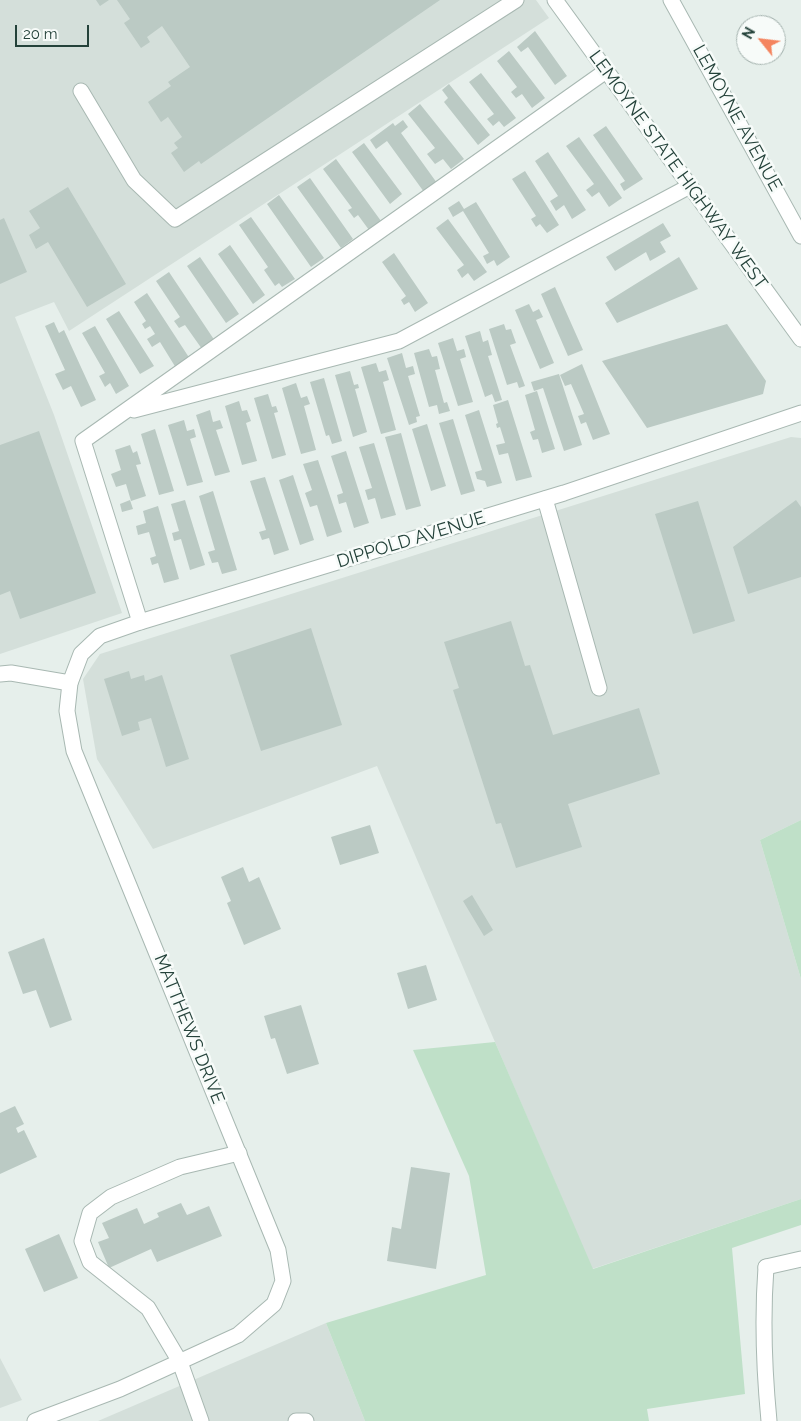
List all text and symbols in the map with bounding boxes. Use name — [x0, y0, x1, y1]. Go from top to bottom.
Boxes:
scale bar — [18, 15, 91, 47]
north arrow — [736, 15, 786, 65]
text: 20 m — [23, 25, 58, 43]
text: N — [739, 25, 758, 42]
street label: LEMOYNE AVENUE — [688, 41, 786, 195]
street label: LEMOYNE STATE HIGHWAY WEST — [584, 47, 772, 293]
street label: DIPPOLD AVENUE — [334, 507, 488, 573]
street label: MATTHEWS DRIVE — [149, 951, 229, 1107]

